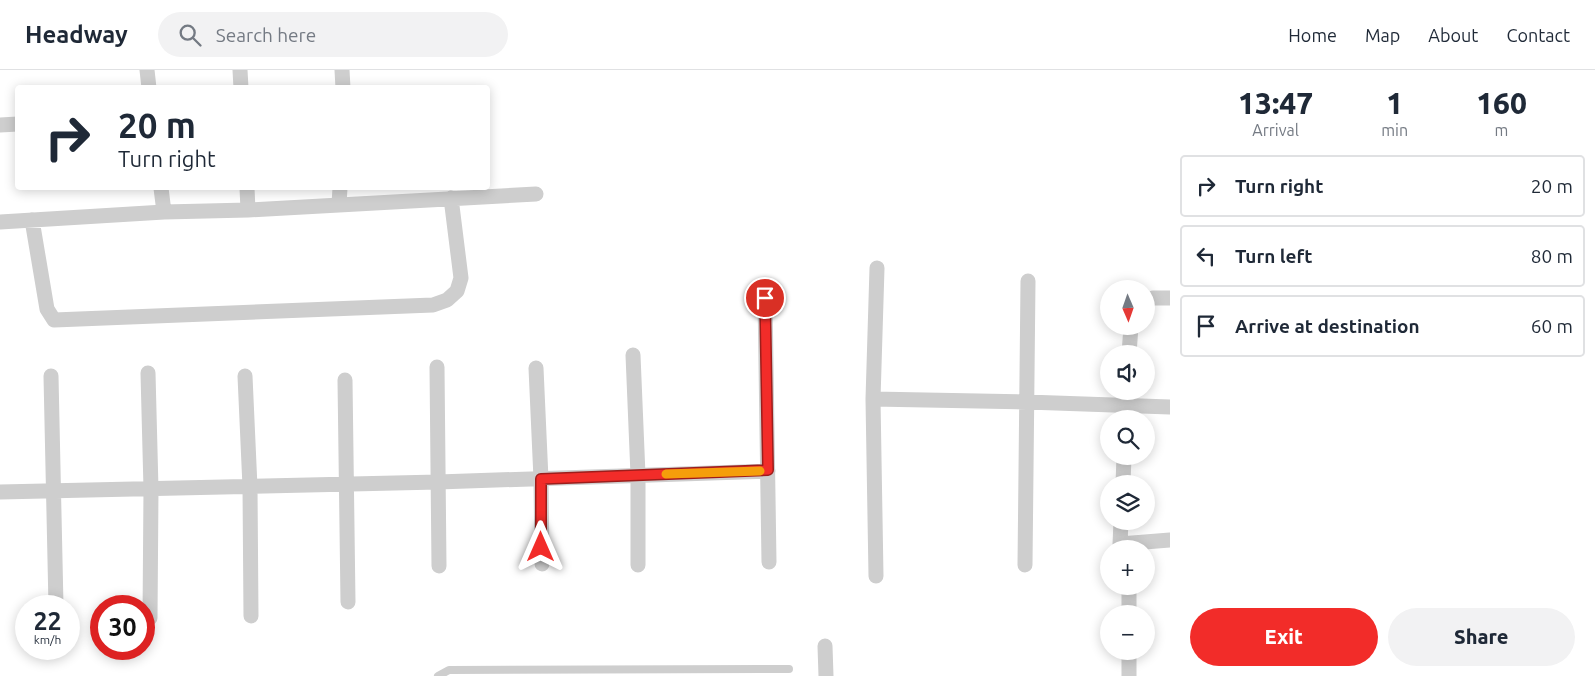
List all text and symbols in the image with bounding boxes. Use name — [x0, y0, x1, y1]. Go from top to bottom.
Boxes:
search box — [158, 12, 508, 57]
text: Headway — [25, 21, 128, 48]
icon: search — [176, 21, 204, 49]
text: Search here — [216, 24, 316, 46]
text: Home — [1288, 25, 1337, 45]
text: Map — [1365, 25, 1400, 45]
text: About — [1428, 25, 1478, 45]
text: Contact — [1506, 25, 1570, 45]
text: 13:47 — [1238, 86, 1313, 120]
text: 1 — [1386, 86, 1403, 120]
text: 160 — [1476, 86, 1527, 120]
icon: right — [35, 105, 100, 170]
text: 20 m — [118, 105, 196, 145]
text: Arrival — [1252, 121, 1299, 139]
text: min — [1381, 121, 1408, 139]
text: m — [1495, 121, 1508, 139]
text: Turn right — [118, 146, 216, 171]
icon: right — [1192, 172, 1220, 200]
text: Turn right — [1235, 175, 1323, 197]
text: 20 m — [1531, 175, 1573, 197]
icon: left — [1192, 242, 1220, 270]
text: Turn left — [1235, 245, 1313, 267]
text: 80 m — [1531, 245, 1573, 267]
pin — [744, 277, 786, 319]
north arrow — [1100, 280, 1155, 335]
map controls — [1100, 280, 1155, 660]
icon: arrive — [751, 284, 779, 312]
icon: arrive — [1192, 312, 1220, 340]
text: Arrive at destination — [1235, 315, 1420, 337]
text: 60 m — [1531, 315, 1573, 337]
button: sound — [1100, 345, 1155, 400]
button: search — [1100, 410, 1155, 465]
button: layers — [1100, 475, 1155, 530]
position arrow — [514, 520, 566, 572]
button: + — [1100, 540, 1155, 595]
speed limit sign: 30 — [90, 595, 155, 660]
button: − — [1100, 605, 1155, 660]
text: 22 — [33, 607, 62, 635]
button: Exit — [1190, 608, 1378, 666]
button: Share — [1388, 608, 1575, 666]
text: km/h — [34, 633, 61, 646]

